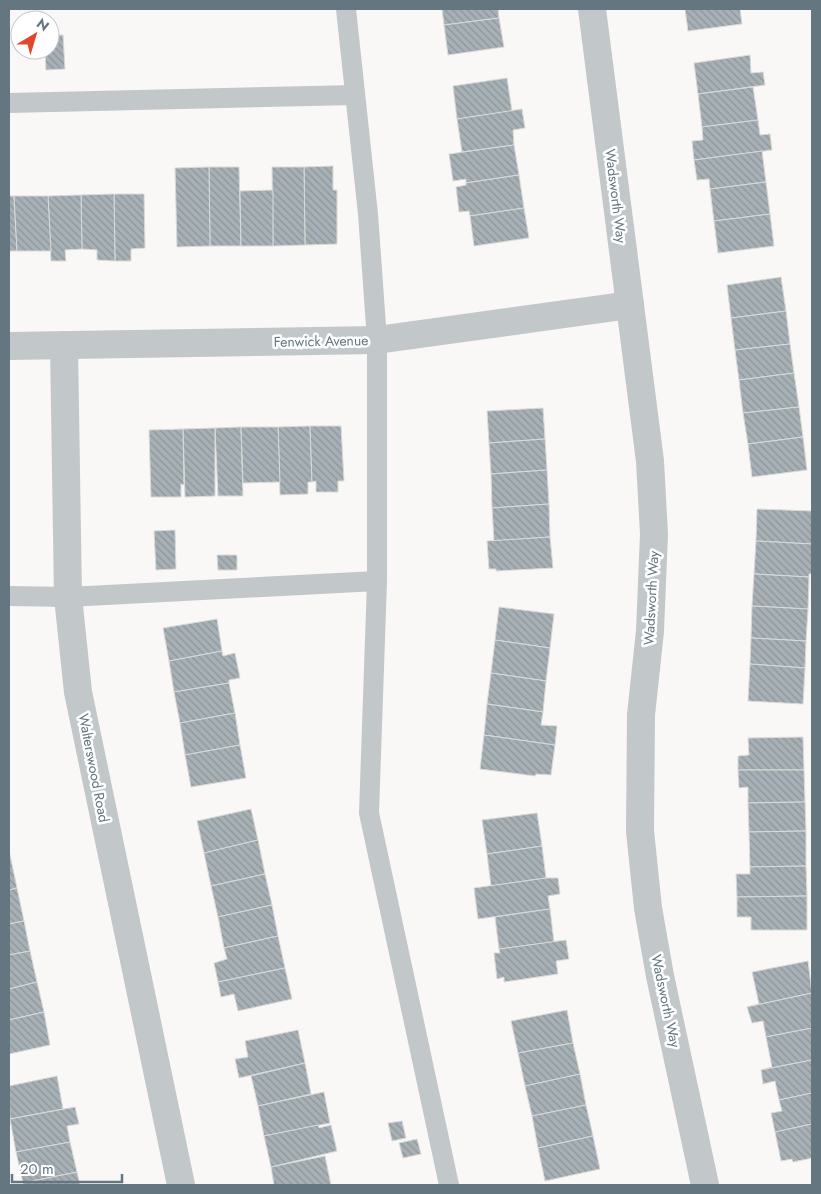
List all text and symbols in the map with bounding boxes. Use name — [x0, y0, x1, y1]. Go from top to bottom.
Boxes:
north arrow — [10, 10, 60, 60]
text: N — [32, 13, 54, 36]
street label: Wadsworth Way — [600, 148, 632, 245]
street label: Fenwick Avenue — [273, 330, 369, 352]
street label: Wadsworth Way — [639, 549, 664, 646]
street label: Walterswood Road — [74, 712, 114, 824]
street label: Wadsworth Way — [646, 953, 686, 1050]
scale bar — [12, 1152, 122, 1184]
text: 20 m — [20, 1158, 54, 1180]

